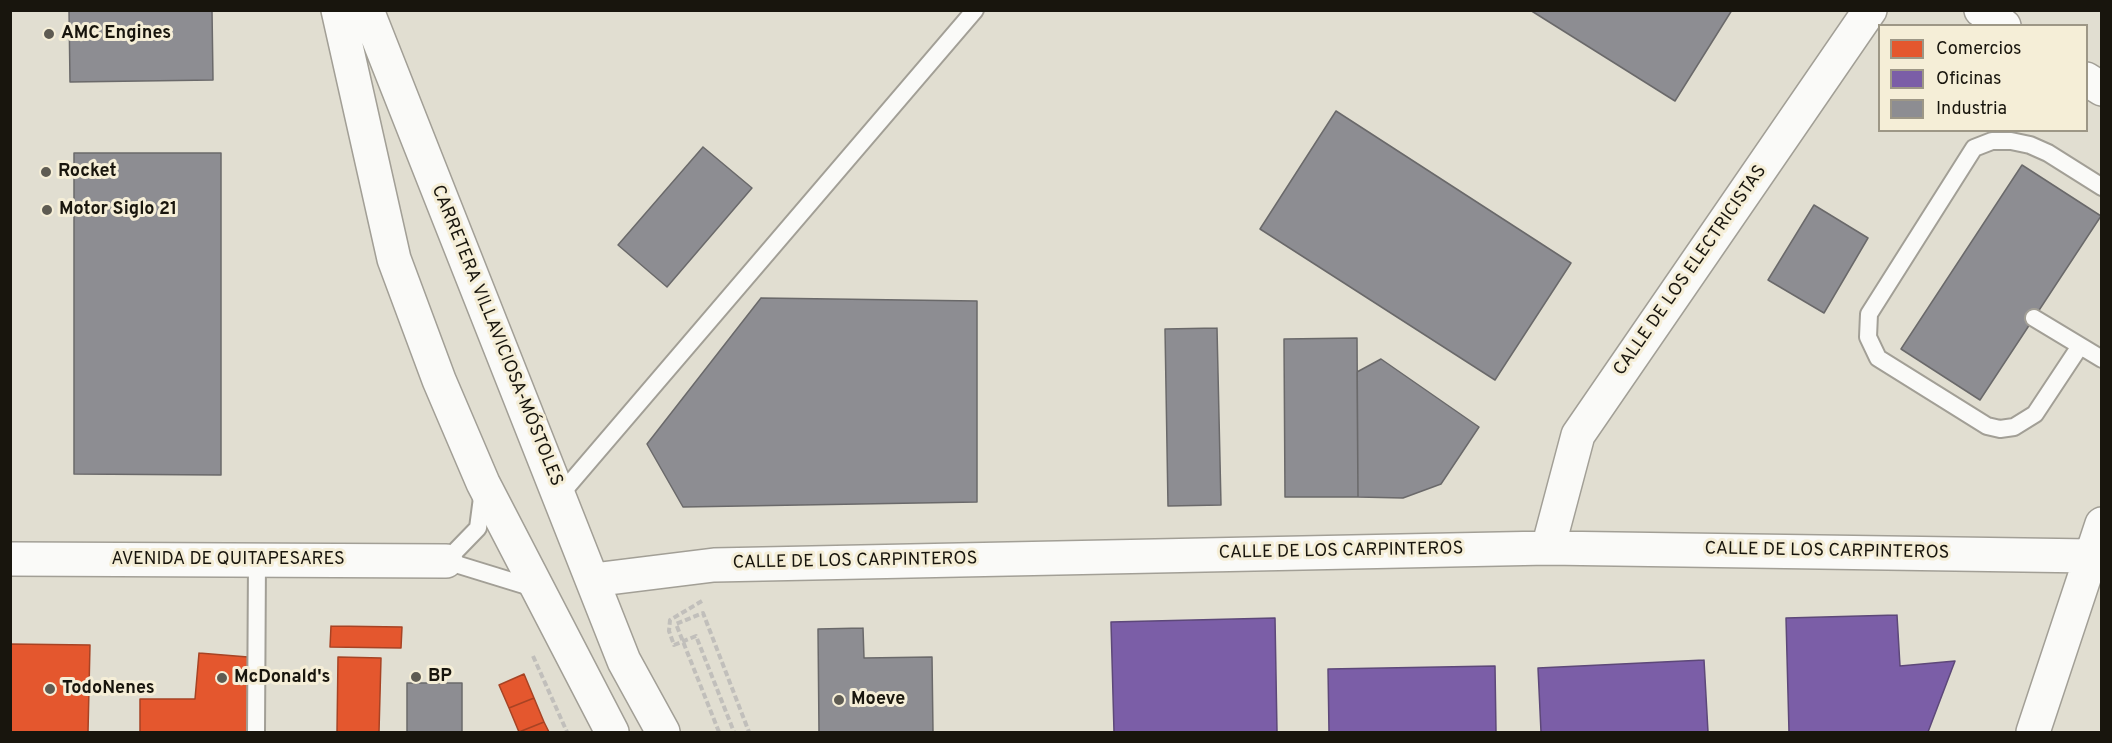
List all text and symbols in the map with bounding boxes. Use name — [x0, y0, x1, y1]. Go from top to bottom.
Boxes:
place label: AMC Engines — [61, 23, 171, 45]
legend — [1878, 24, 2088, 132]
marker: AMC Engines — [42, 27, 56, 41]
text: Comercios — [1936, 38, 2022, 61]
text: Oficinas — [1936, 68, 2001, 91]
text: Industria — [1936, 98, 2007, 121]
place label: Rocket — [58, 161, 117, 183]
street label: CALLE DE LOS ELECTRICISTAS — [1610, 162, 1772, 380]
marker: Rocket — [39, 165, 53, 179]
street label: CARRETERA VILLAVICIOSA-MÓSTOLES — [426, 182, 566, 490]
place label: Motor Siglo 21 — [59, 199, 177, 221]
marker: Motor Siglo 21 — [40, 203, 54, 217]
street label: CALLE DE LOS CARPINTEROS — [1218, 539, 1464, 565]
street label: CALLE DE LOS CARPINTEROS — [1704, 539, 1950, 565]
street label: AVENIDA DE QUITAPESARES — [111, 549, 345, 571]
street label: CALLE DE LOS CARPINTEROS — [732, 549, 978, 575]
place label: BP — [428, 666, 452, 688]
place label: McDonald's — [234, 667, 330, 689]
marker: BP — [409, 670, 423, 684]
marker: McDonald's — [215, 671, 229, 685]
place label: TodoNenes — [62, 678, 155, 700]
marker: TodoNenes — [43, 682, 57, 696]
place label: Moeve — [851, 689, 905, 711]
marker: Moeve — [832, 693, 846, 707]

